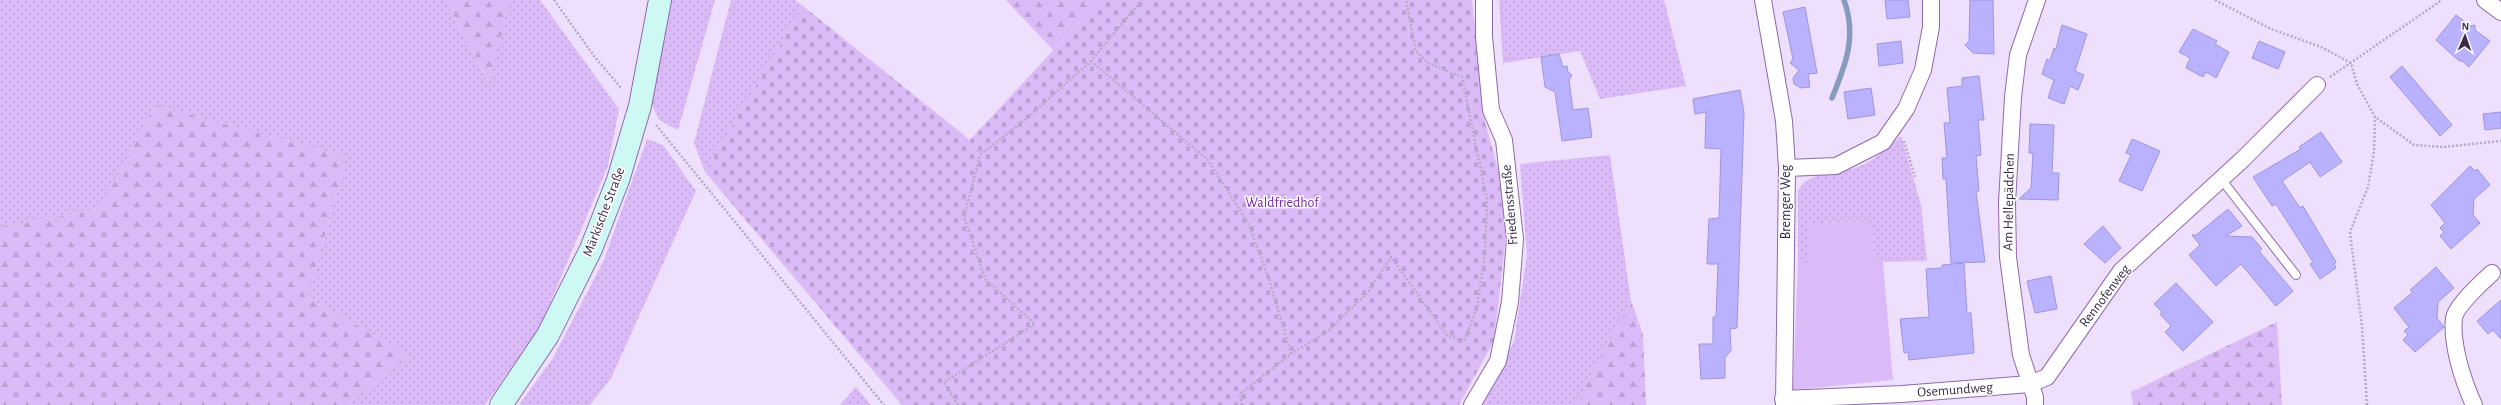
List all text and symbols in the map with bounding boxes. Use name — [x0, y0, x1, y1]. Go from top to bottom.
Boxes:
north arrow — [2445, 16, 2485, 56]
text: N — [2461, 21, 2469, 32]
street label: Am Hellepädchen — [2001, 153, 2017, 251]
street label: Friedensstraße — [1500, 164, 1520, 246]
street label: Bremger Weg — [1779, 164, 1793, 239]
street label: Märkische Straße — [581, 165, 627, 259]
park label: Waldfriedhof — [1246, 196, 1319, 210]
street label: Rennofenweg — [2077, 262, 2133, 330]
street label: Osemundweg — [1917, 380, 1993, 400]

